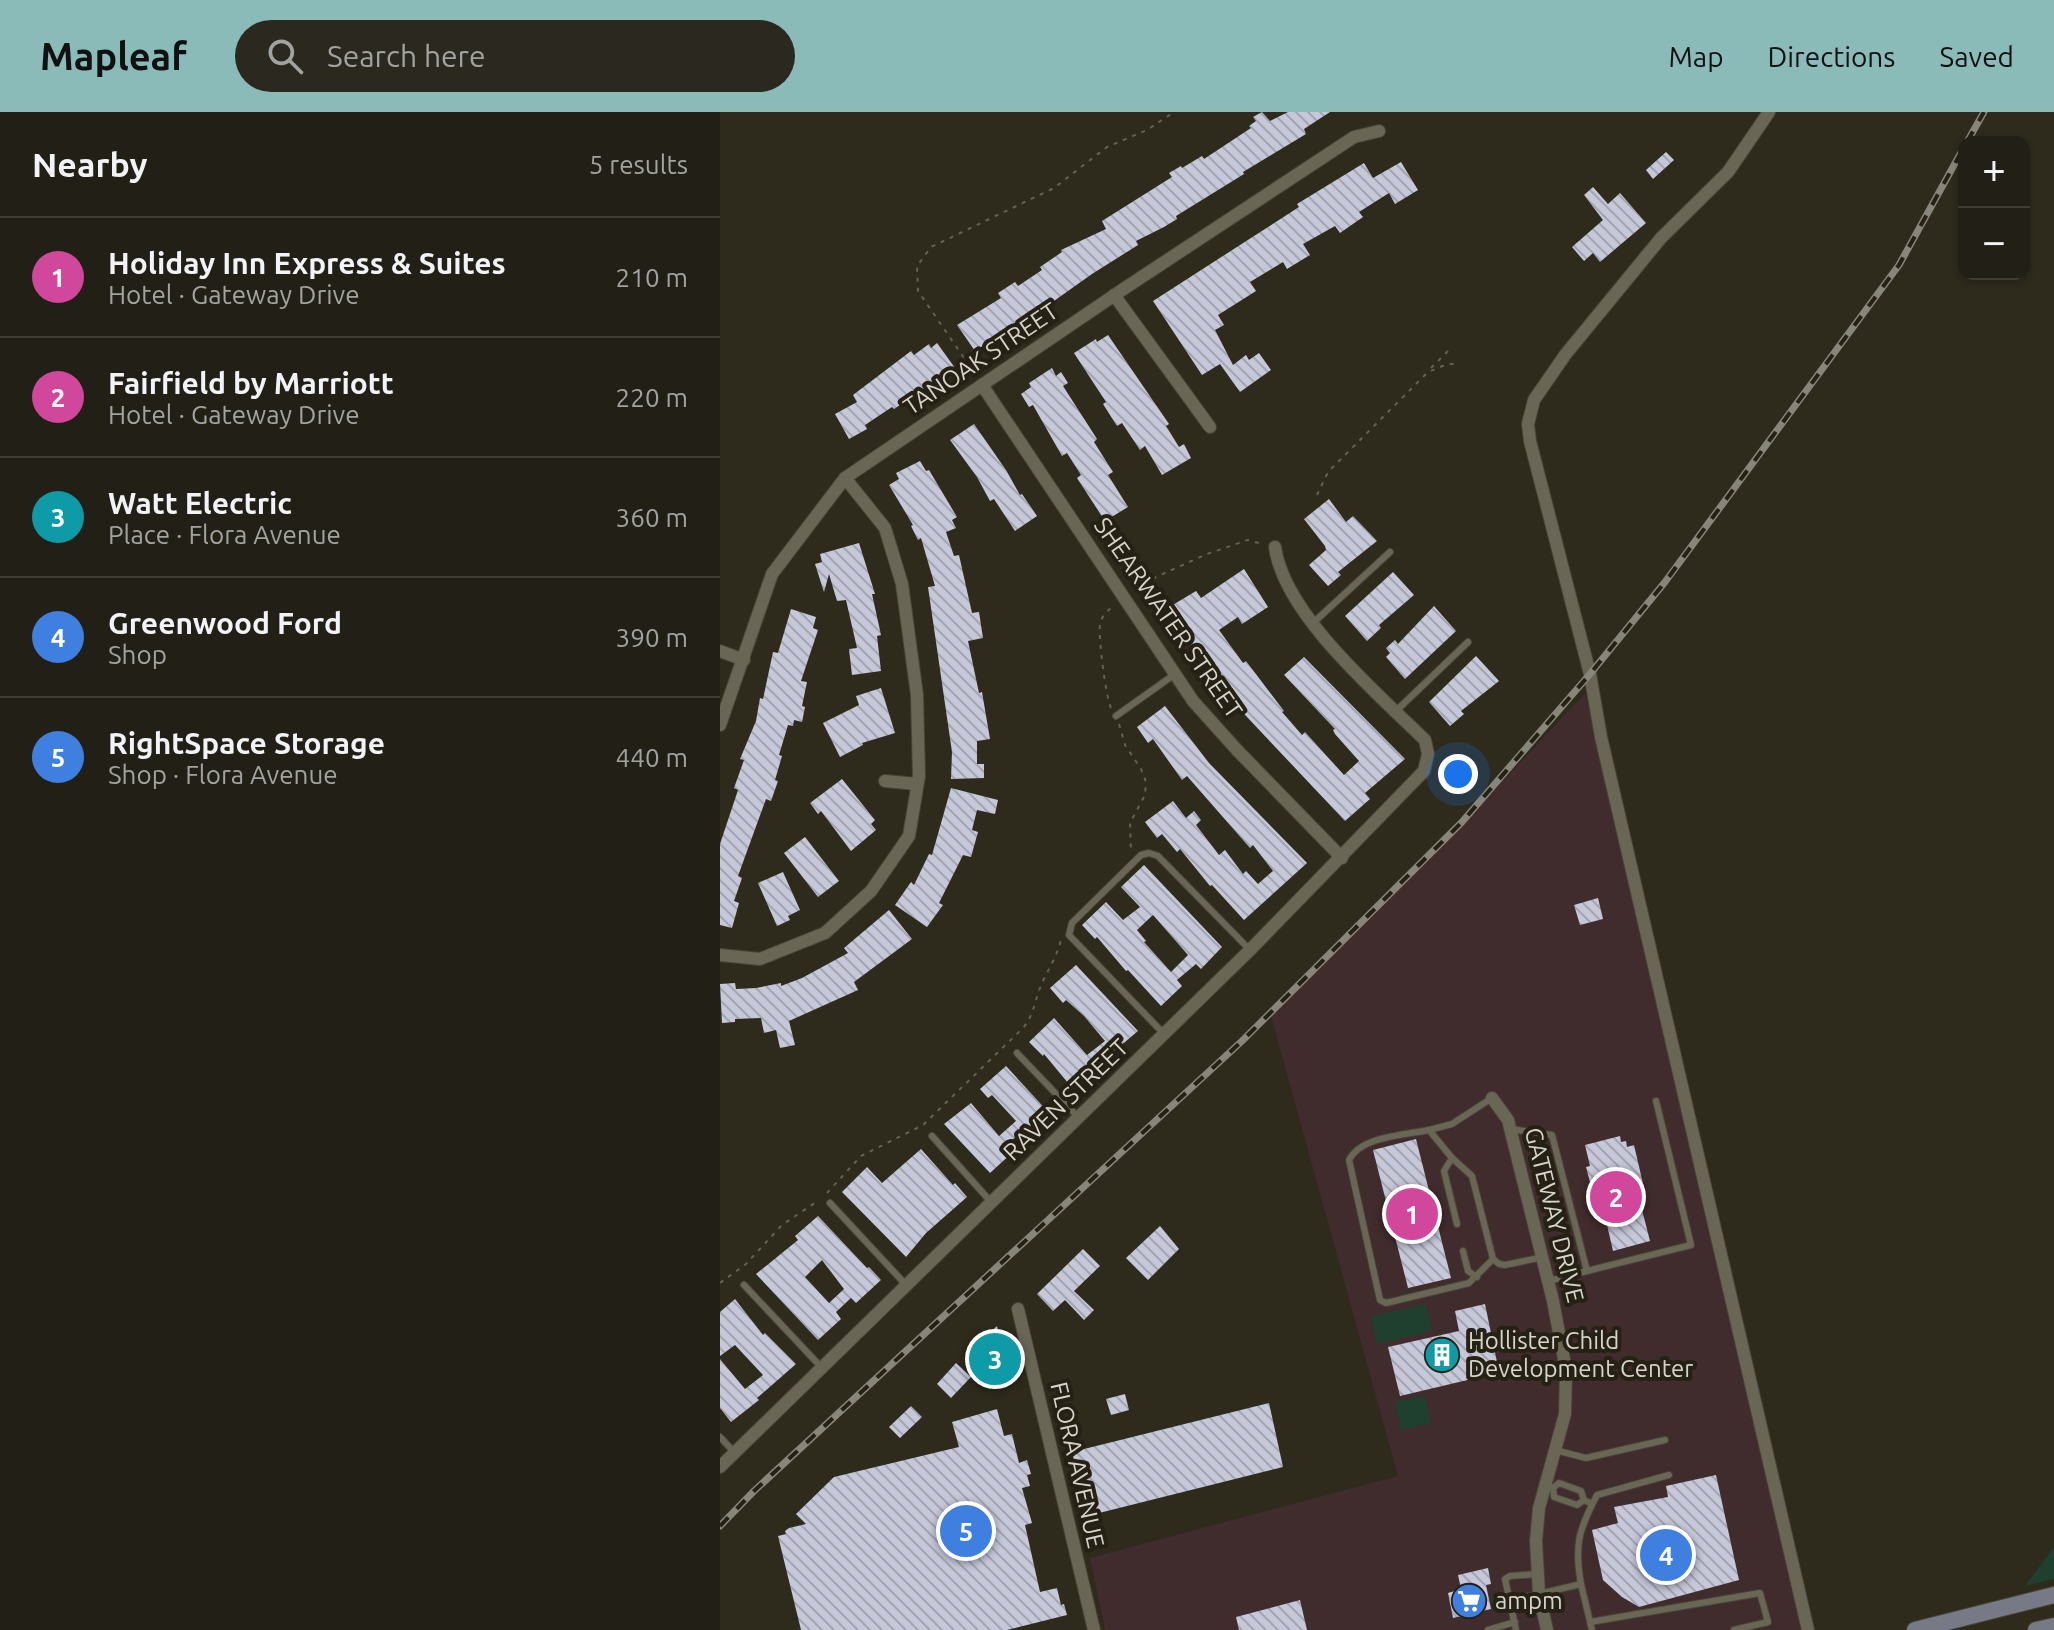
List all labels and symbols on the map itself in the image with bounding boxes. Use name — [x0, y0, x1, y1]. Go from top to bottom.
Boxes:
street label: TANOAK STREET — [899, 297, 1063, 420]
street label: SHEARWATER STREET — [1089, 512, 1248, 723]
your location — [1438, 754, 1478, 794]
street label: RAVEN STREET — [998, 1033, 1133, 1166]
street label: GATEWAY DRIVE — [1520, 1125, 1589, 1305]
pin: 2 — [1590, 1167, 1642, 1227]
pin: 1 — [1386, 1184, 1438, 1244]
place label: Hollister Child Development Center — [1468, 1327, 1693, 1382]
pin: 3 — [969, 1329, 1021, 1389]
building icon: Hollister Child Development Center — [1423, 1336, 1461, 1374]
street label: FLORA AVENUE — [1045, 1379, 1110, 1551]
pin: 5 — [940, 1501, 992, 1561]
pin: 4 — [1640, 1525, 1692, 1585]
supermarket icon: ampm — [1450, 1582, 1488, 1620]
place label: ampm — [1495, 1587, 1563, 1614]

